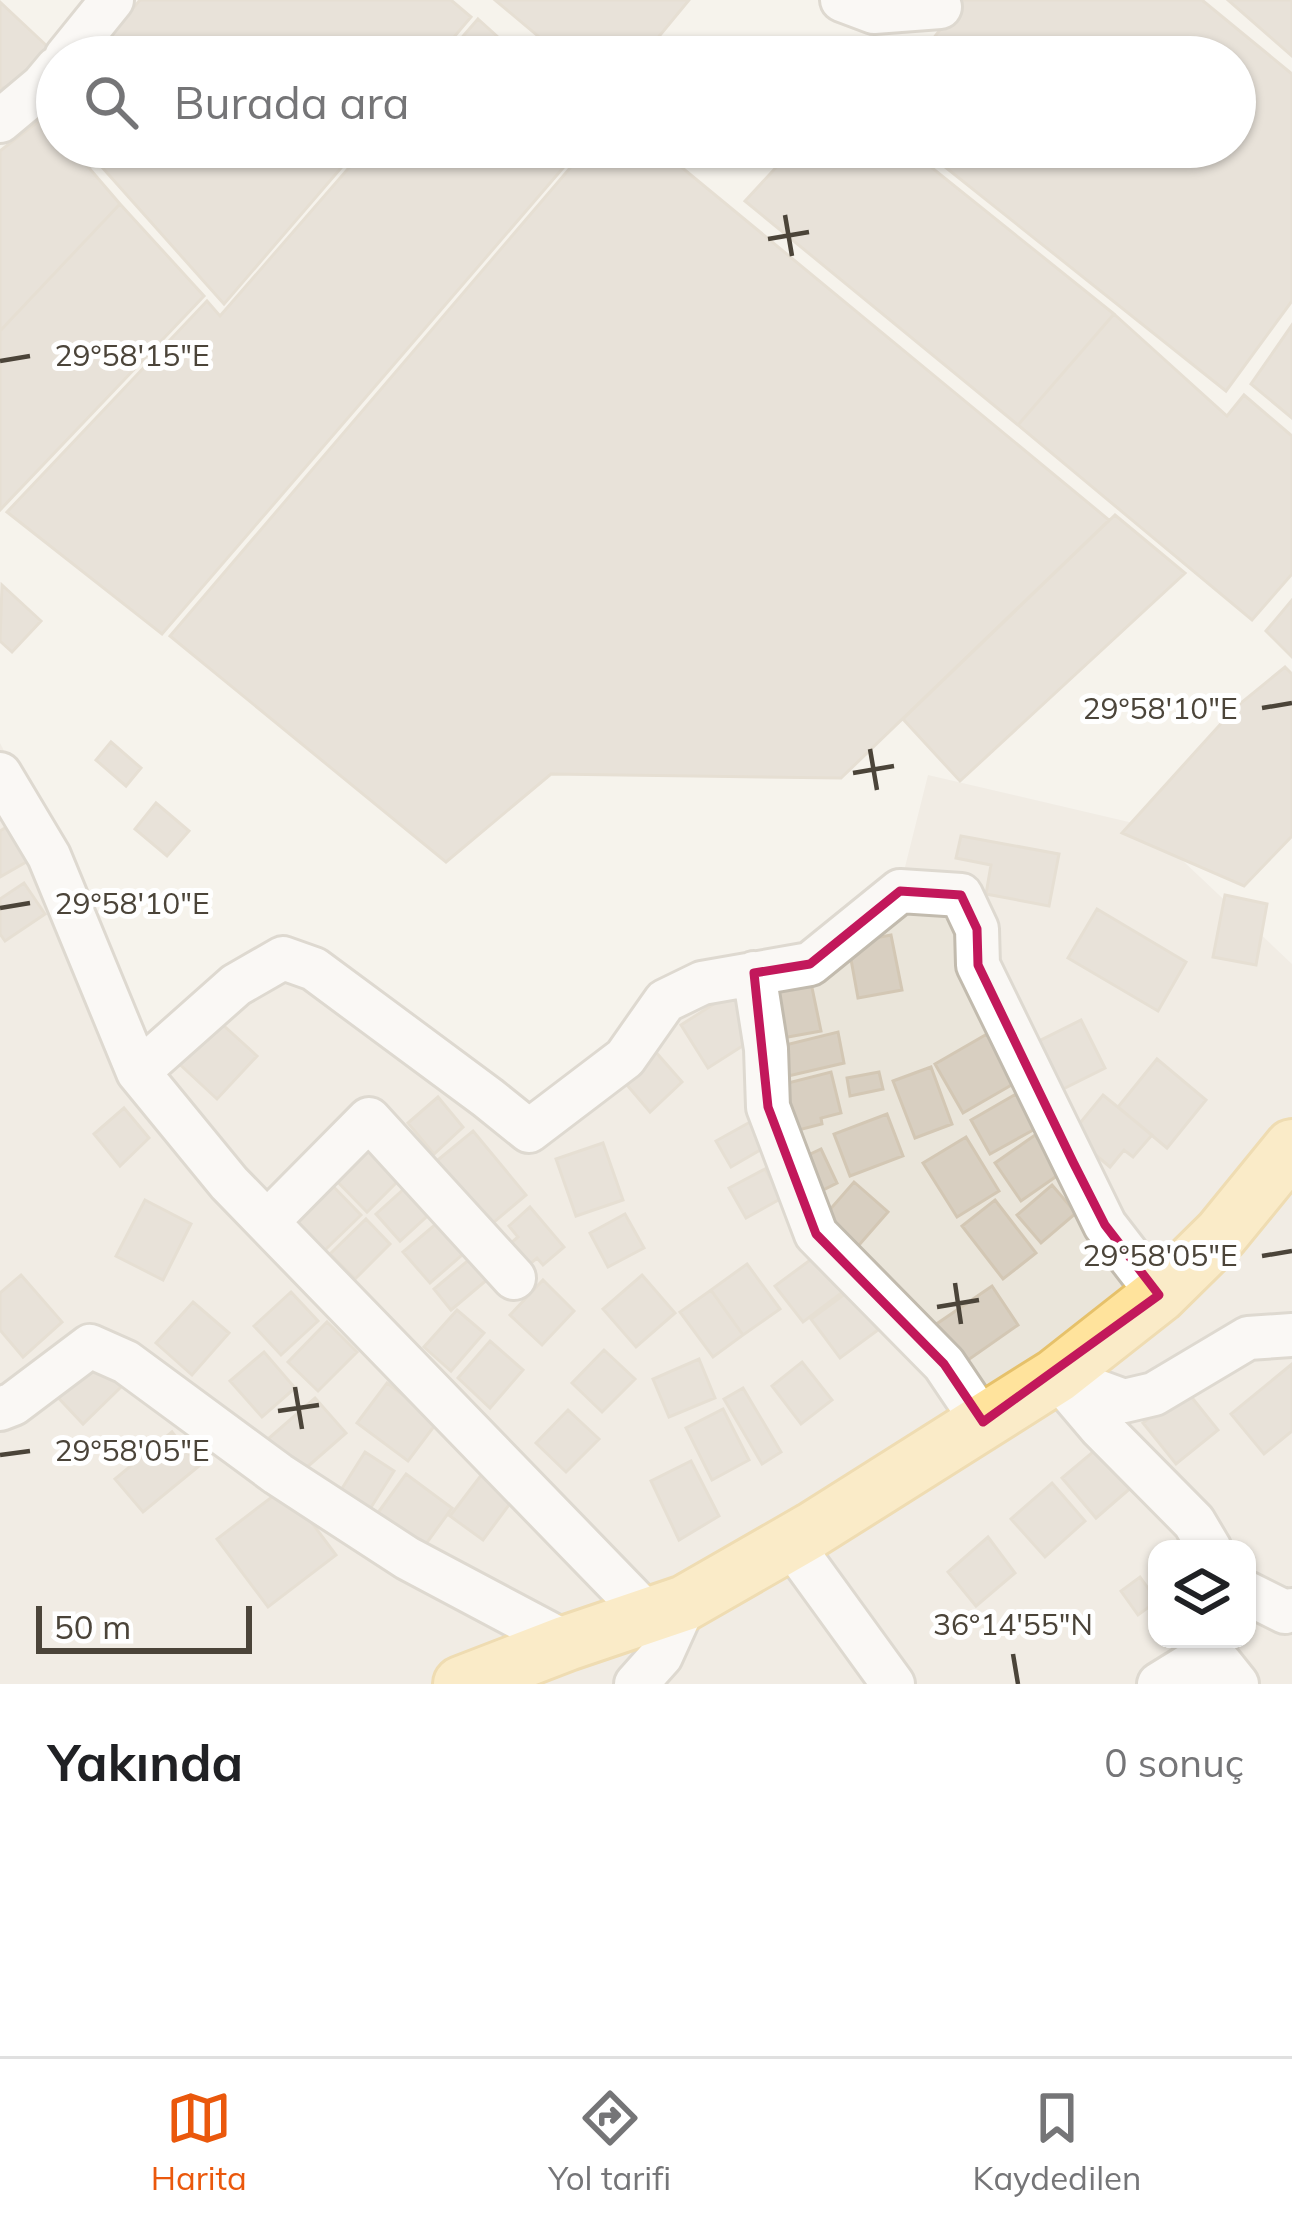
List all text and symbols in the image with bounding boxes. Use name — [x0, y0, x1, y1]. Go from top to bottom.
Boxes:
search box — [36, 36, 1256, 168]
icon: search — [78, 69, 144, 135]
text: Burada ara — [174, 74, 410, 130]
text: 29°58'15"E — [54, 336, 210, 374]
text: 29°58'10"E — [1082, 689, 1238, 727]
text: 29°58'10"E — [54, 884, 210, 922]
text: 29°58'05"E — [1082, 1236, 1238, 1274]
text: 29°58'05"E — [54, 1431, 210, 1469]
map controls — [1148, 1540, 1256, 1648]
button: layers — [1148, 1540, 1256, 1648]
scale bar — [36, 1600, 252, 1653]
text: 36°14'55"N — [933, 1605, 1093, 1643]
text: 50 m — [54, 1606, 131, 1647]
text: Yakında — [48, 1730, 243, 1794]
text: 0 sonuç — [1104, 1738, 1244, 1787]
tab: Harita — [151, 2085, 247, 2198]
tab: Yol tarifi — [548, 2085, 671, 2198]
tab: Kaydedilen — [973, 2085, 1141, 2198]

